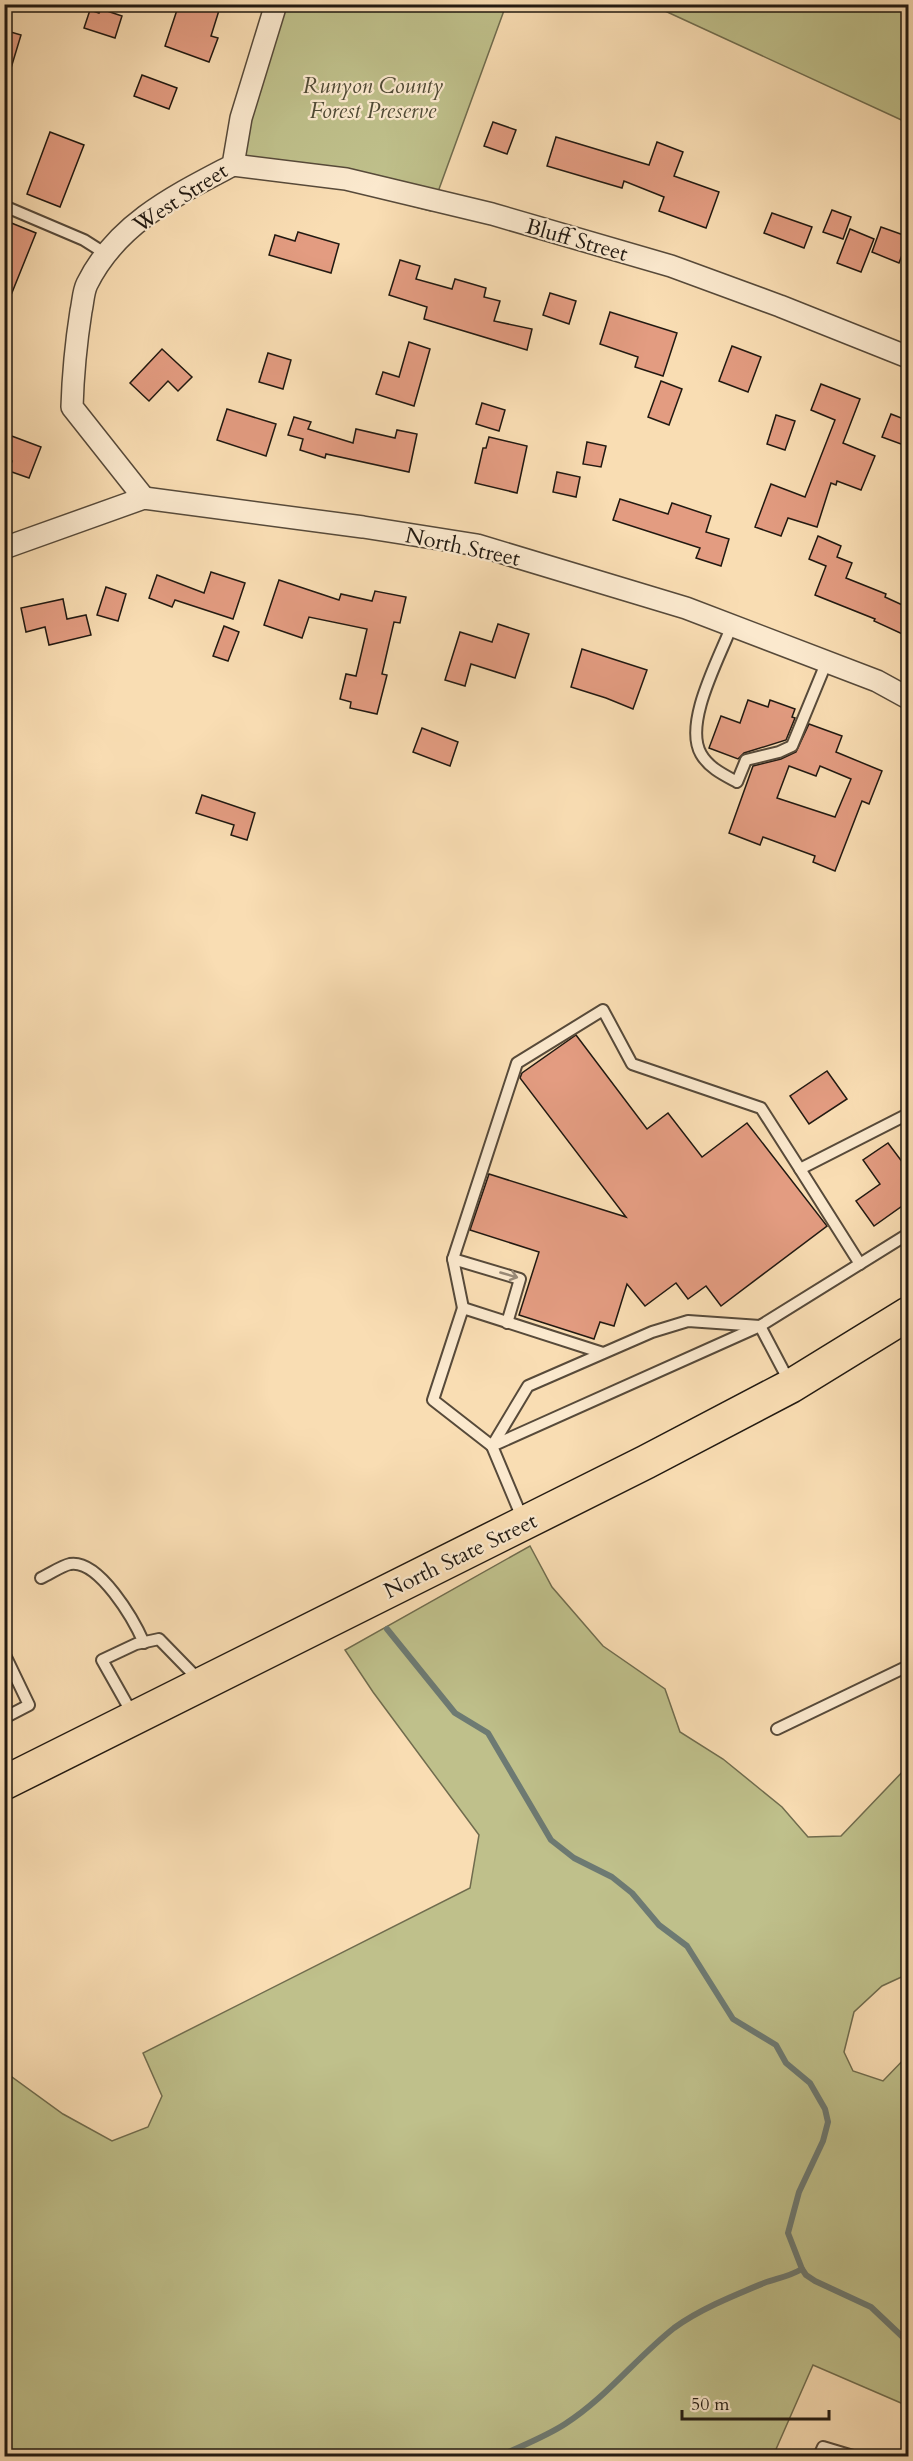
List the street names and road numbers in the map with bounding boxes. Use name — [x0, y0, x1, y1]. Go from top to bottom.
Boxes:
street label: West Street — [126, 156, 234, 240]
street label: Bluff Street — [522, 211, 631, 269]
street label: North Street — [403, 520, 523, 574]
street label: North State Street — [379, 1506, 542, 1606]

